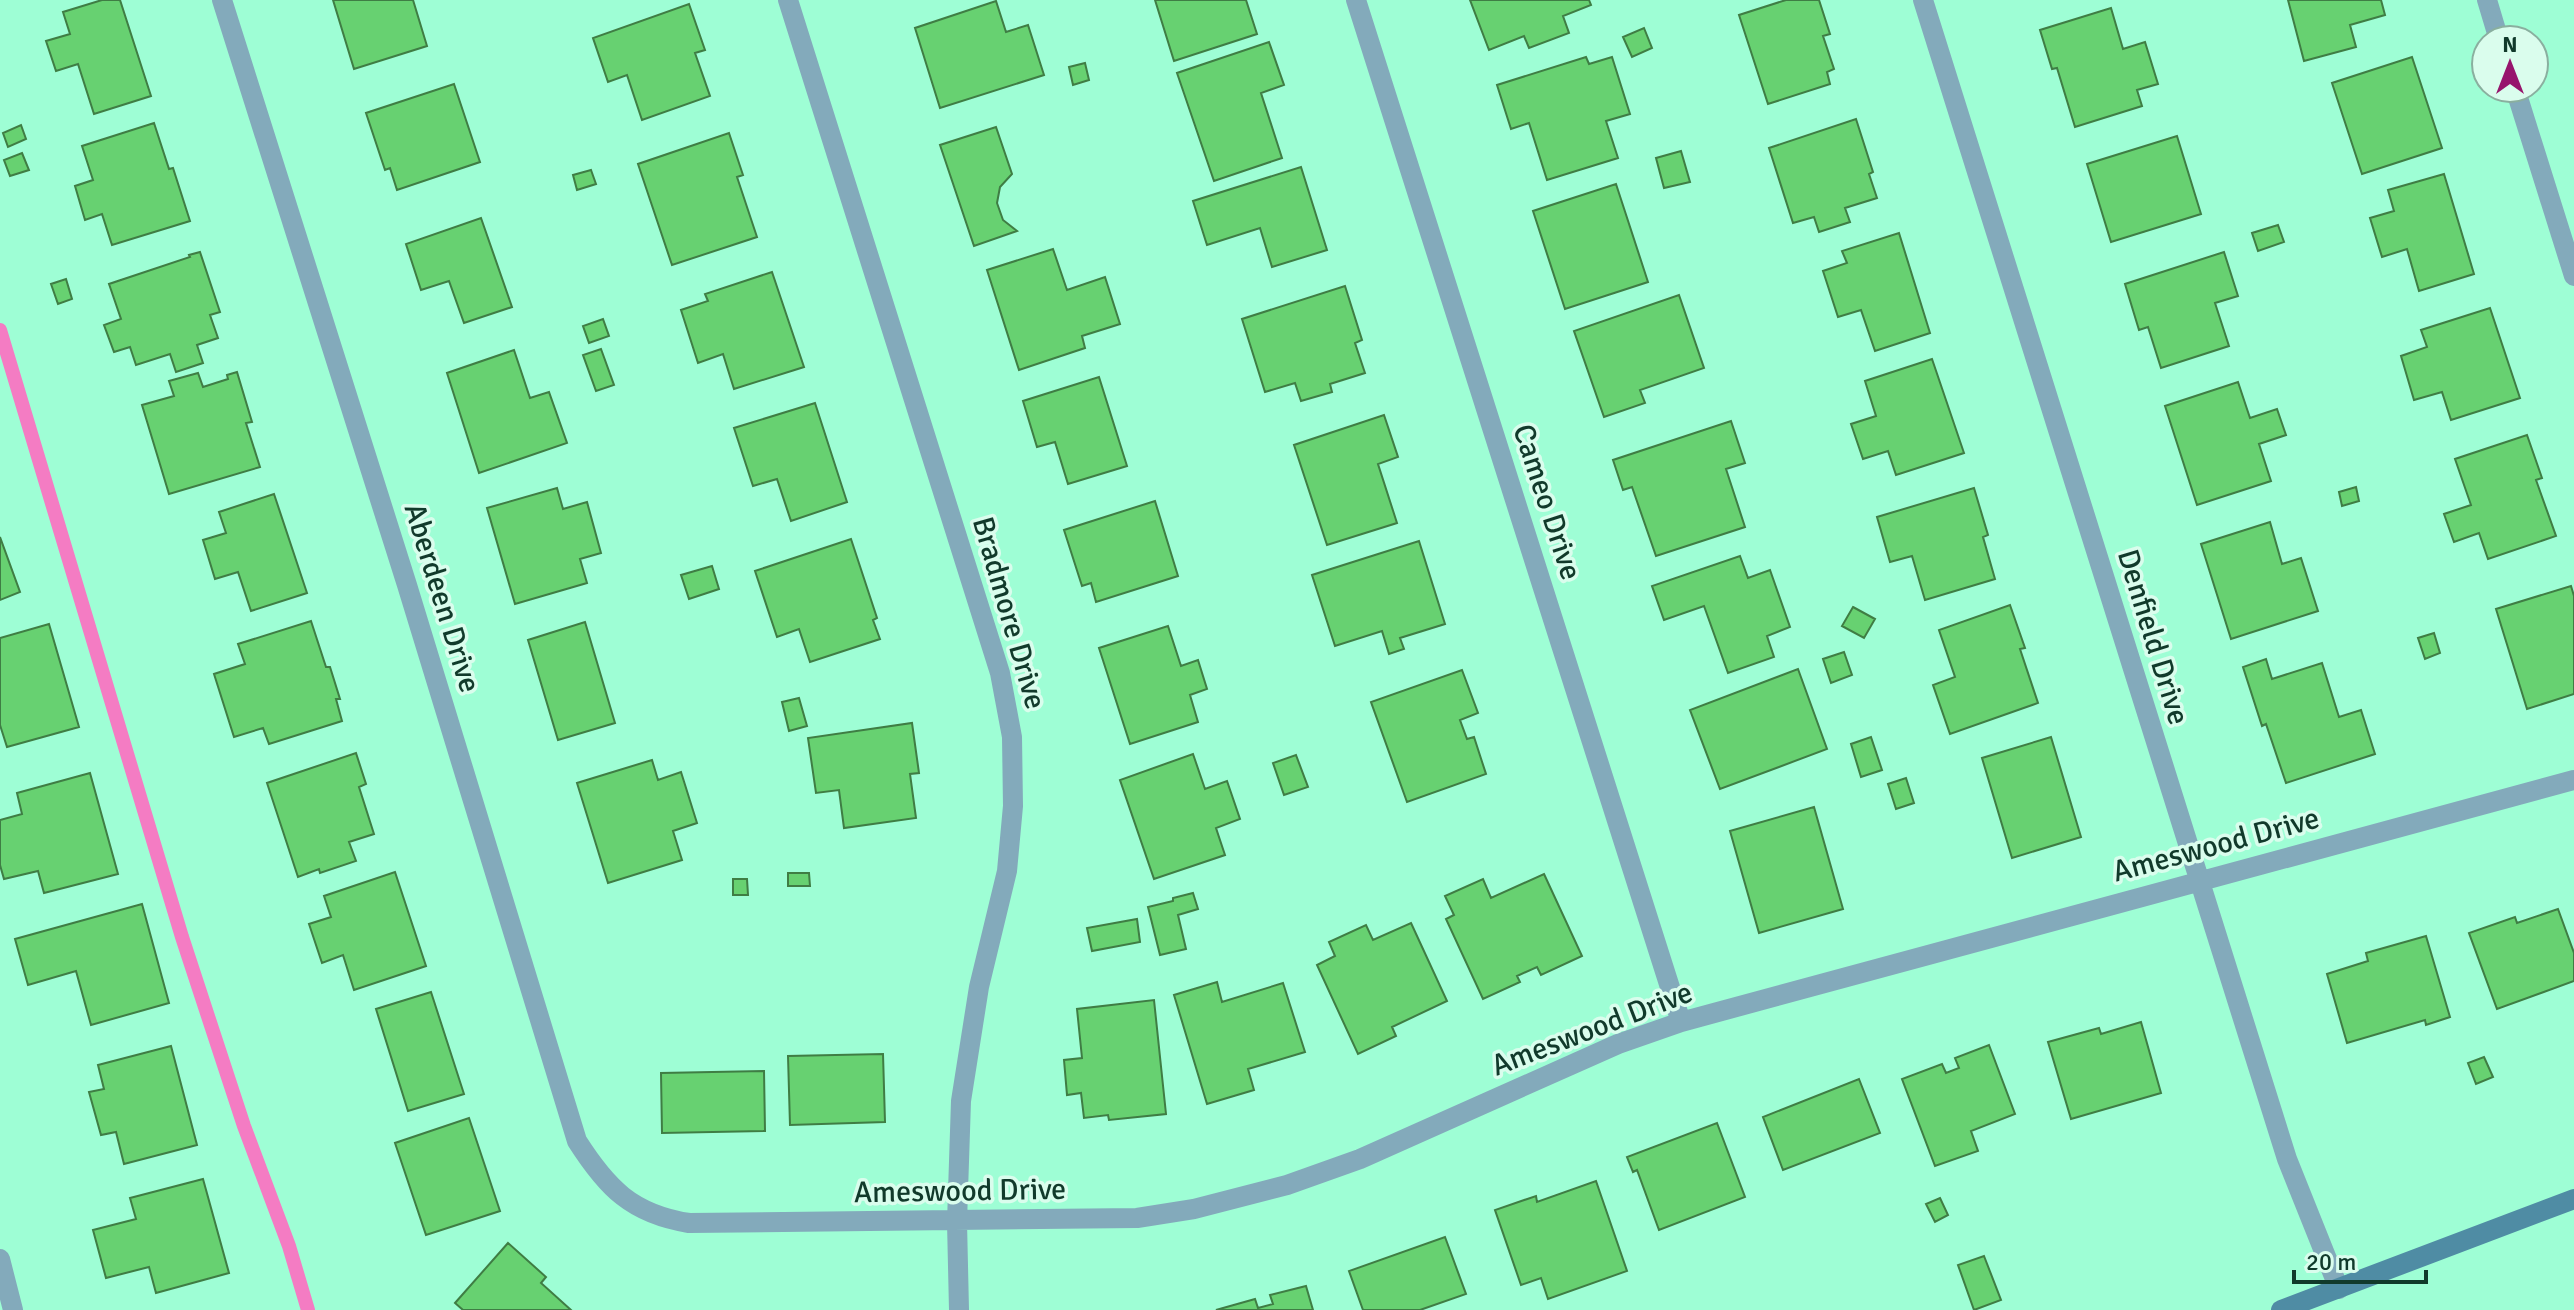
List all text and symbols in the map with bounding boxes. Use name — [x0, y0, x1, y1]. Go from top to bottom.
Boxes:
north arrow — [2470, 24, 2550, 104]
text: N — [2502, 31, 2518, 58]
street label: Cameo Drive — [1504, 420, 1590, 584]
street label: Aberdeen Drive — [396, 499, 488, 697]
street label: Bradmore Drive — [964, 513, 1054, 713]
street label: Denfield Drive — [2109, 545, 2197, 729]
street label: Ameswood Drive — [2109, 800, 2323, 890]
street label: Ameswood Drive — [1486, 974, 1698, 1084]
street label: Ameswood Drive — [853, 1171, 1067, 1211]
scale bar — [2294, 1234, 2426, 1284]
text: 20 m — [2306, 1247, 2356, 1277]

